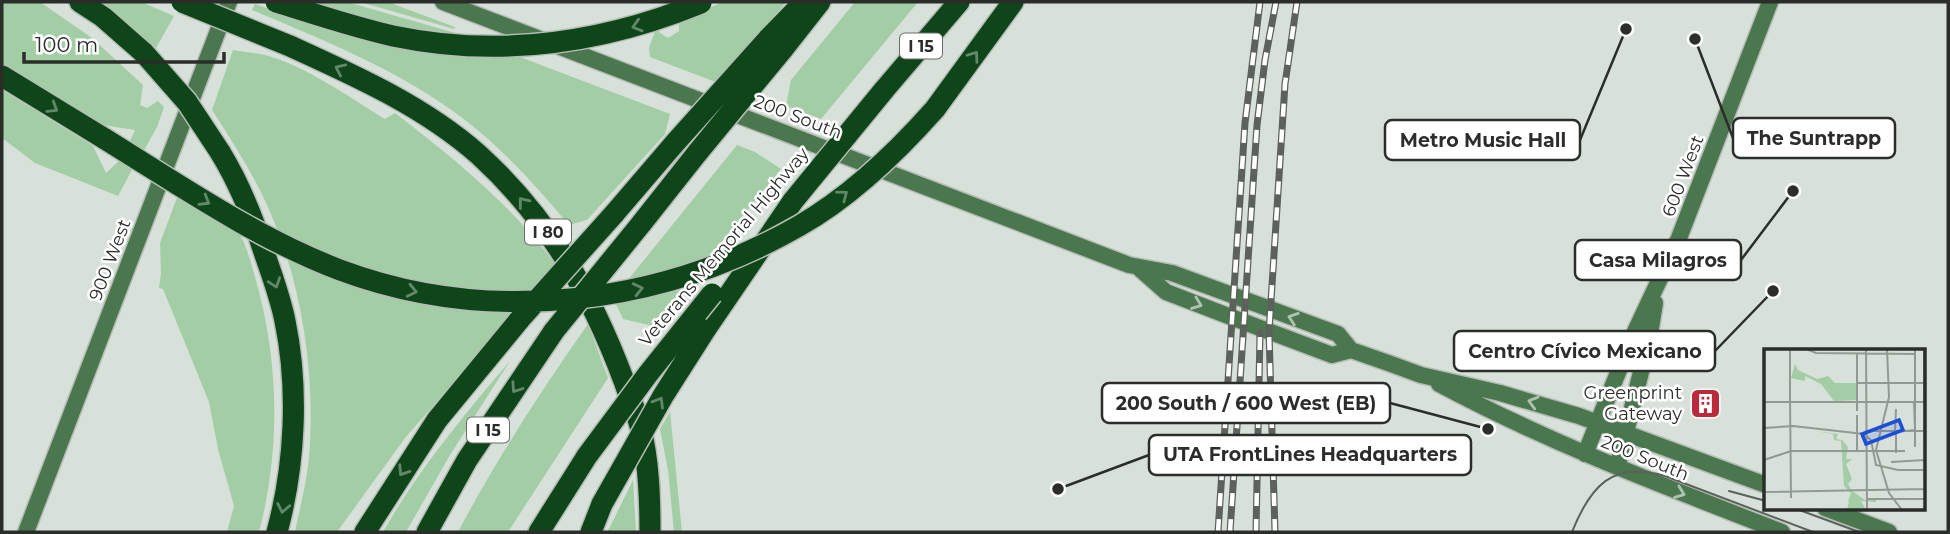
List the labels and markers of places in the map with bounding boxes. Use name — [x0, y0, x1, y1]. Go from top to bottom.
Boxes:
callout: The Suntrapp — [1733, 118, 1895, 158]
callout: Metro Music Hall — [1385, 120, 1580, 160]
callout: Casa Milagros — [1575, 240, 1741, 280]
callout: Centro Cívico Mexicano — [1454, 331, 1715, 371]
place label: Greenprint Gateway — [1584, 382, 1682, 425]
callout: 200 South / 600 West (EB) — [1102, 383, 1390, 423]
building icon: Greenprint Gateway — [1688, 386, 1722, 420]
callout: UTA FrontLines Headquarters — [1149, 435, 1471, 475]

